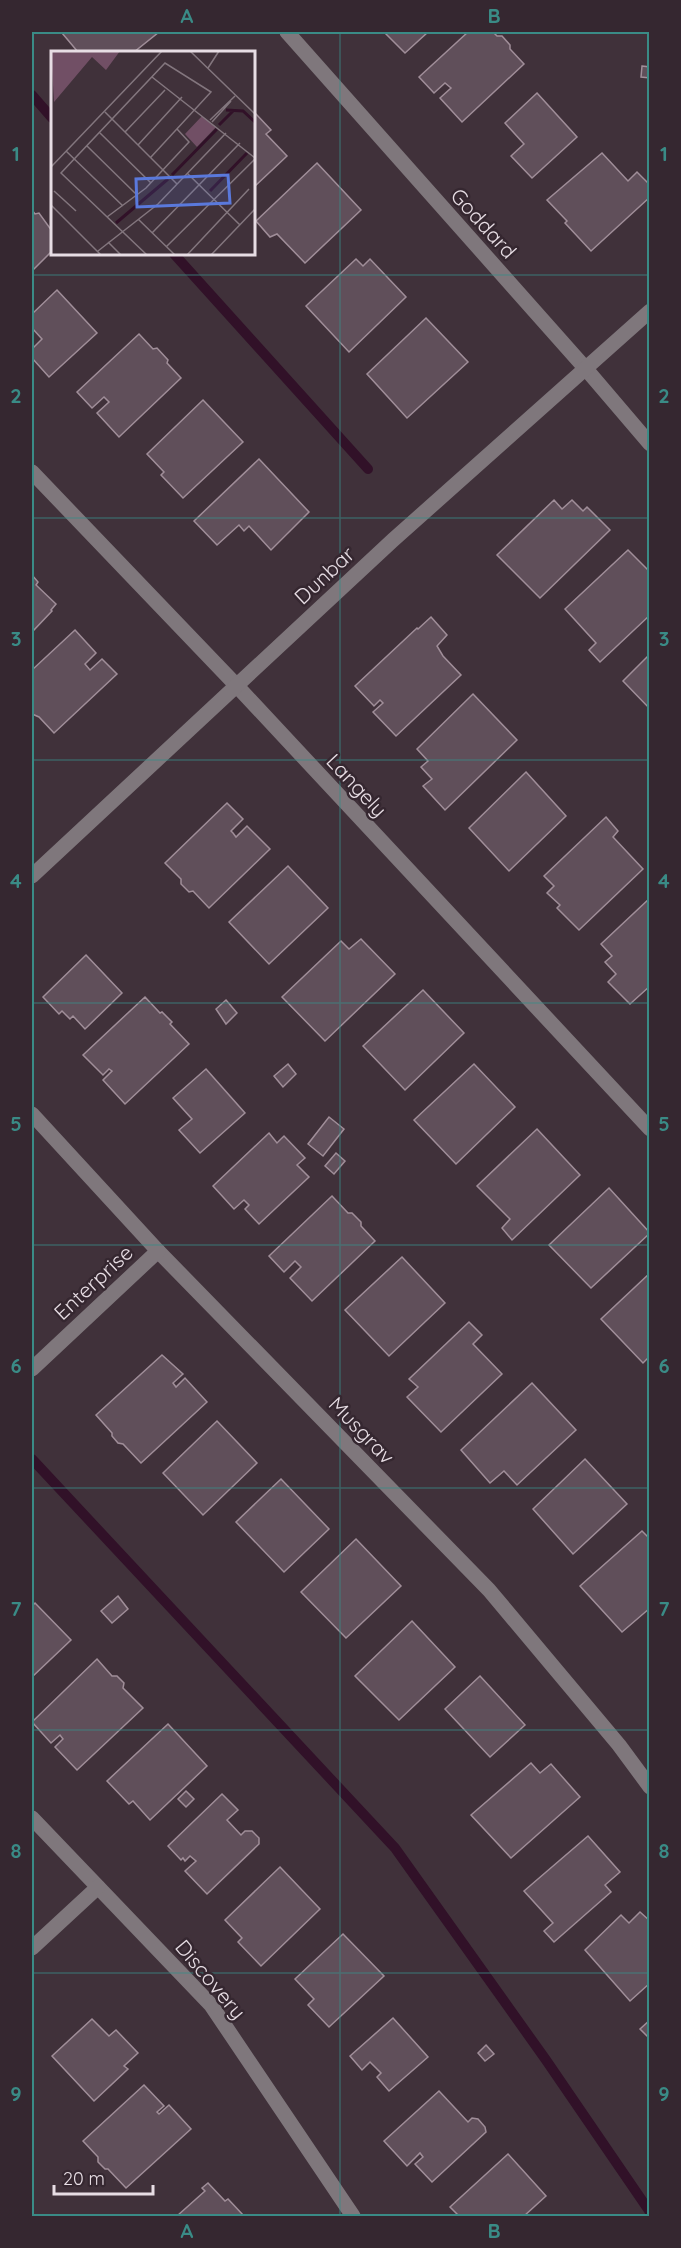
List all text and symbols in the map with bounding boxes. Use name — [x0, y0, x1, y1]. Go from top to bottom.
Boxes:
text: A — [181, 3, 194, 28]
text: B — [487, 3, 501, 28]
inset map — [51, 51, 255, 255]
text: 1 — [12, 141, 20, 166]
text: 1 — [660, 141, 668, 166]
street label: Goddard — [446, 182, 522, 264]
text: 2 — [10, 383, 22, 408]
text: 2 — [658, 383, 670, 408]
street label: Dunbar — [289, 541, 359, 609]
text: 3 — [11, 626, 21, 651]
text: 3 — [659, 626, 669, 651]
street label: Langely — [321, 748, 393, 822]
text: 4 — [10, 868, 22, 893]
text: 4 — [658, 868, 670, 893]
text: 5 — [10, 1111, 22, 1136]
text: 5 — [658, 1111, 670, 1136]
street label: Enterprise — [48, 1239, 138, 1325]
text: 6 — [10, 1353, 22, 1378]
text: 6 — [658, 1353, 670, 1378]
street label: Musgrav — [324, 1391, 400, 1469]
text: 7 — [11, 1596, 22, 1621]
text: 7 — [659, 1596, 670, 1621]
text: 8 — [11, 1838, 22, 1863]
text: 8 — [659, 1838, 670, 1863]
street label: Discovery — [170, 1934, 252, 2024]
text: 9 — [10, 2081, 22, 2106]
text: 9 — [658, 2081, 670, 2106]
scale bar — [54, 2158, 153, 2196]
text: 20 m — [63, 2167, 105, 2190]
text: A — [181, 2218, 194, 2243]
text: B — [487, 2218, 501, 2243]

